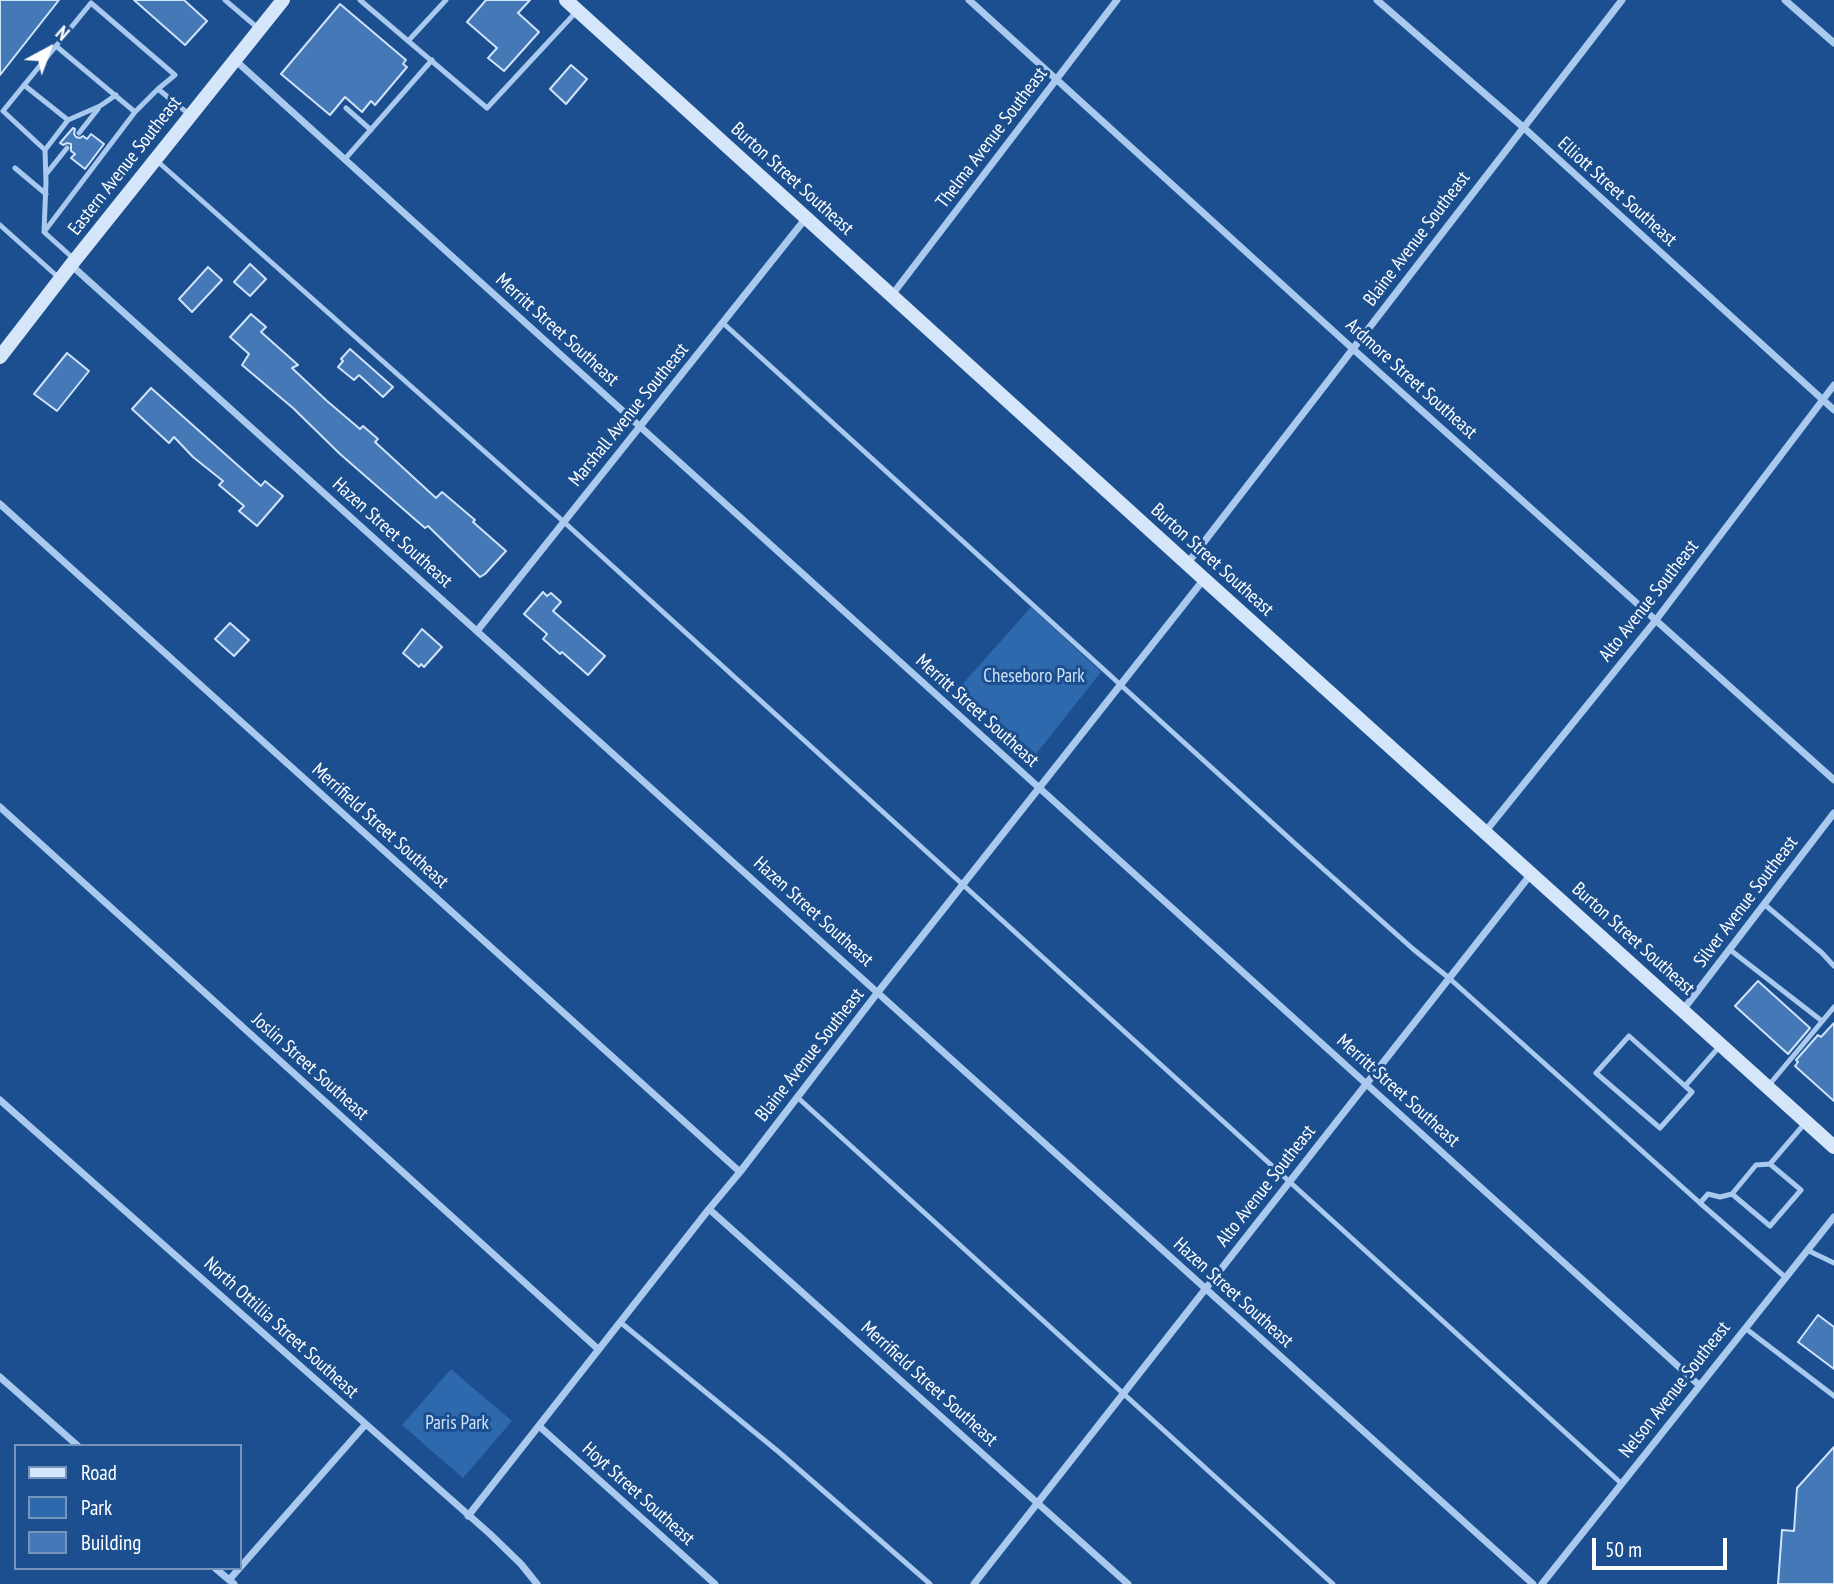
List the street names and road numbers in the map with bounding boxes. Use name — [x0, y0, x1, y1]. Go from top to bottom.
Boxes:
street label: Thelma Avenue Southeast — [932, 63, 1052, 213]
street label: Eastern Avenue Southeast — [64, 92, 186, 240]
street label: Burton Street Southeast — [726, 118, 858, 240]
street label: Elliott Street Southeast — [1553, 133, 1681, 251]
street label: Blaine Avenue Southeast — [1359, 167, 1475, 311]
street label: Merritt Street Southeast — [491, 269, 623, 391]
street label: Ardmore Street Southeast — [1341, 314, 1481, 444]
street label: Marshall Avenue Southeast — [564, 339, 694, 491]
street label: Hazen Street Southeast — [327, 473, 457, 593]
street label: Burton Street Southeast — [1146, 499, 1278, 621]
street label: Alto Avenue Southeast — [1594, 536, 1704, 666]
street label: Merritt Street Southeast — [911, 650, 1043, 772]
street label: Merrifield Street Southeast — [307, 759, 453, 893]
street label: Silver Avenue Southeast — [1689, 832, 1803, 972]
street label: Hazen Street Southeast — [748, 852, 878, 972]
street label: Burton Street Southeast — [1567, 878, 1699, 1000]
street label: Blaine Avenue Southeast — [751, 984, 869, 1126]
street label: Joslin Street Southeast — [247, 1009, 373, 1125]
street label: Merritt Street Southeast — [1332, 1030, 1464, 1152]
street label: Alto Avenue Southeast — [1211, 1121, 1321, 1251]
street label: Hazen Street Southeast — [1168, 1233, 1298, 1353]
street label: North Ottillia Street Southeast — [199, 1253, 363, 1403]
street label: Merrifield Street Southeast — [856, 1317, 1002, 1451]
street label: Nelson Avenue Southeast — [1615, 1317, 1735, 1463]
street label: Hoyt Street Southeast — [577, 1438, 699, 1550]

